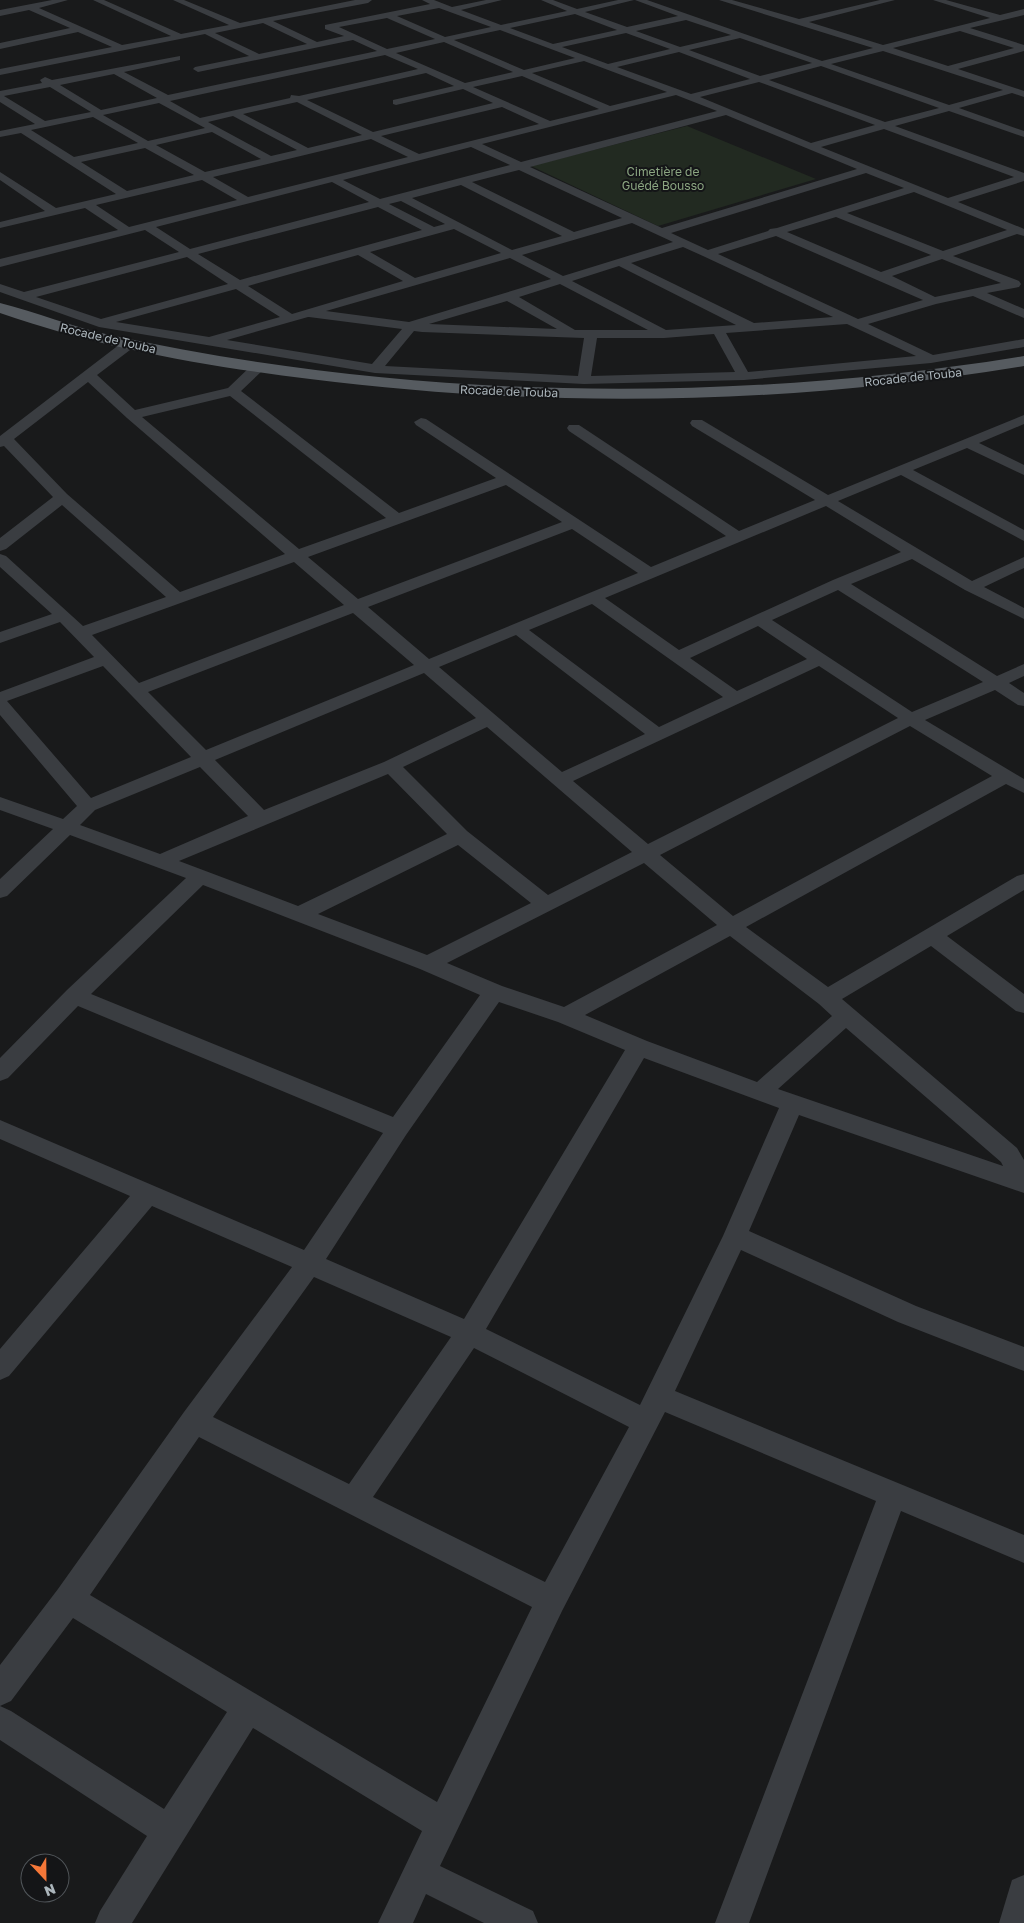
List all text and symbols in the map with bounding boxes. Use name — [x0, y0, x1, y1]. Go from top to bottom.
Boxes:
park label: Cimetière de Guédé Bousso — [622, 164, 704, 193]
street label: Rocade de Touba — [58, 320, 158, 356]
street label: Rocade de Touba — [863, 364, 963, 390]
street label: Rocade de Touba — [460, 382, 558, 400]
north arrow — [20, 1853, 70, 1903]
text: N — [42, 1881, 58, 1900]

